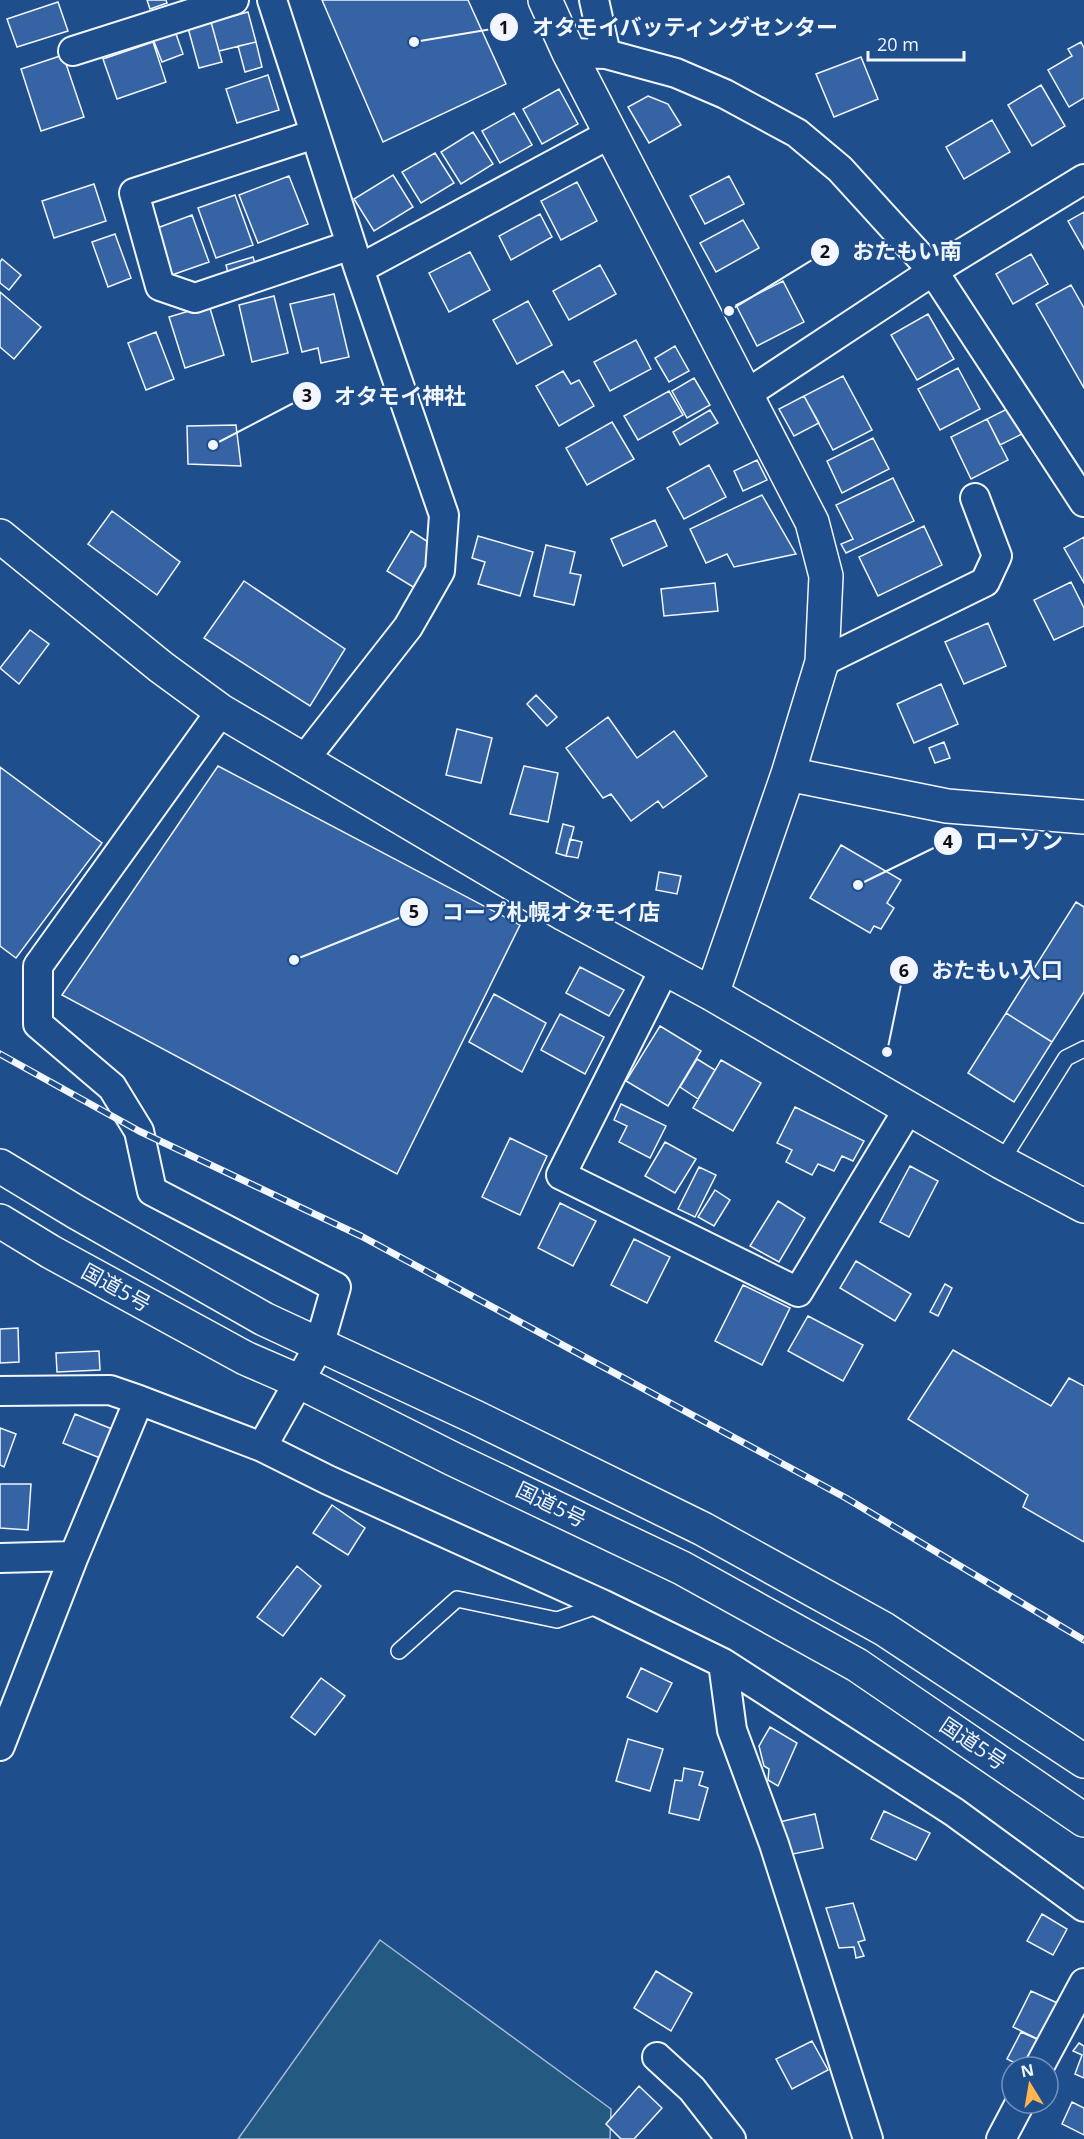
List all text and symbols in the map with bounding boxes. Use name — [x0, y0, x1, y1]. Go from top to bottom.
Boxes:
callout: オタモイバッティングセンター — [489, 7, 851, 47]
text: オタモイバッティングセンター — [532, 11, 838, 41]
text: 1 — [499, 15, 509, 39]
scale bar — [868, 24, 964, 62]
text: 20 m — [877, 32, 919, 56]
callout: おたもい南 — [810, 232, 974, 272]
text: おたもい南 — [852, 235, 962, 265]
text: 2 — [820, 239, 830, 263]
callout: オタモイ神社 — [292, 376, 478, 416]
text: オタモイ神社 — [334, 380, 466, 410]
text: 3 — [302, 383, 312, 407]
callout: ローソン — [933, 821, 1075, 861]
text: ローソン — [975, 825, 1063, 855]
text: 4 — [943, 829, 953, 853]
callout: コープ札幌オタモイ店 — [399, 892, 673, 932]
text: コープ札幌オタモイ店 — [442, 896, 660, 926]
text: 5 — [409, 899, 419, 923]
callout: おたもい入口 — [889, 950, 1075, 990]
text: おたもい入口 — [931, 954, 1063, 984]
text: 6 — [899, 958, 909, 982]
street label: 国道5号 — [77, 1257, 156, 1318]
street label: 国道5号 — [512, 1475, 591, 1533]
street label: 国道5号 — [935, 1711, 1012, 1776]
north arrow — [1000, 2055, 1060, 2115]
text: N — [1019, 2058, 1036, 2082]

